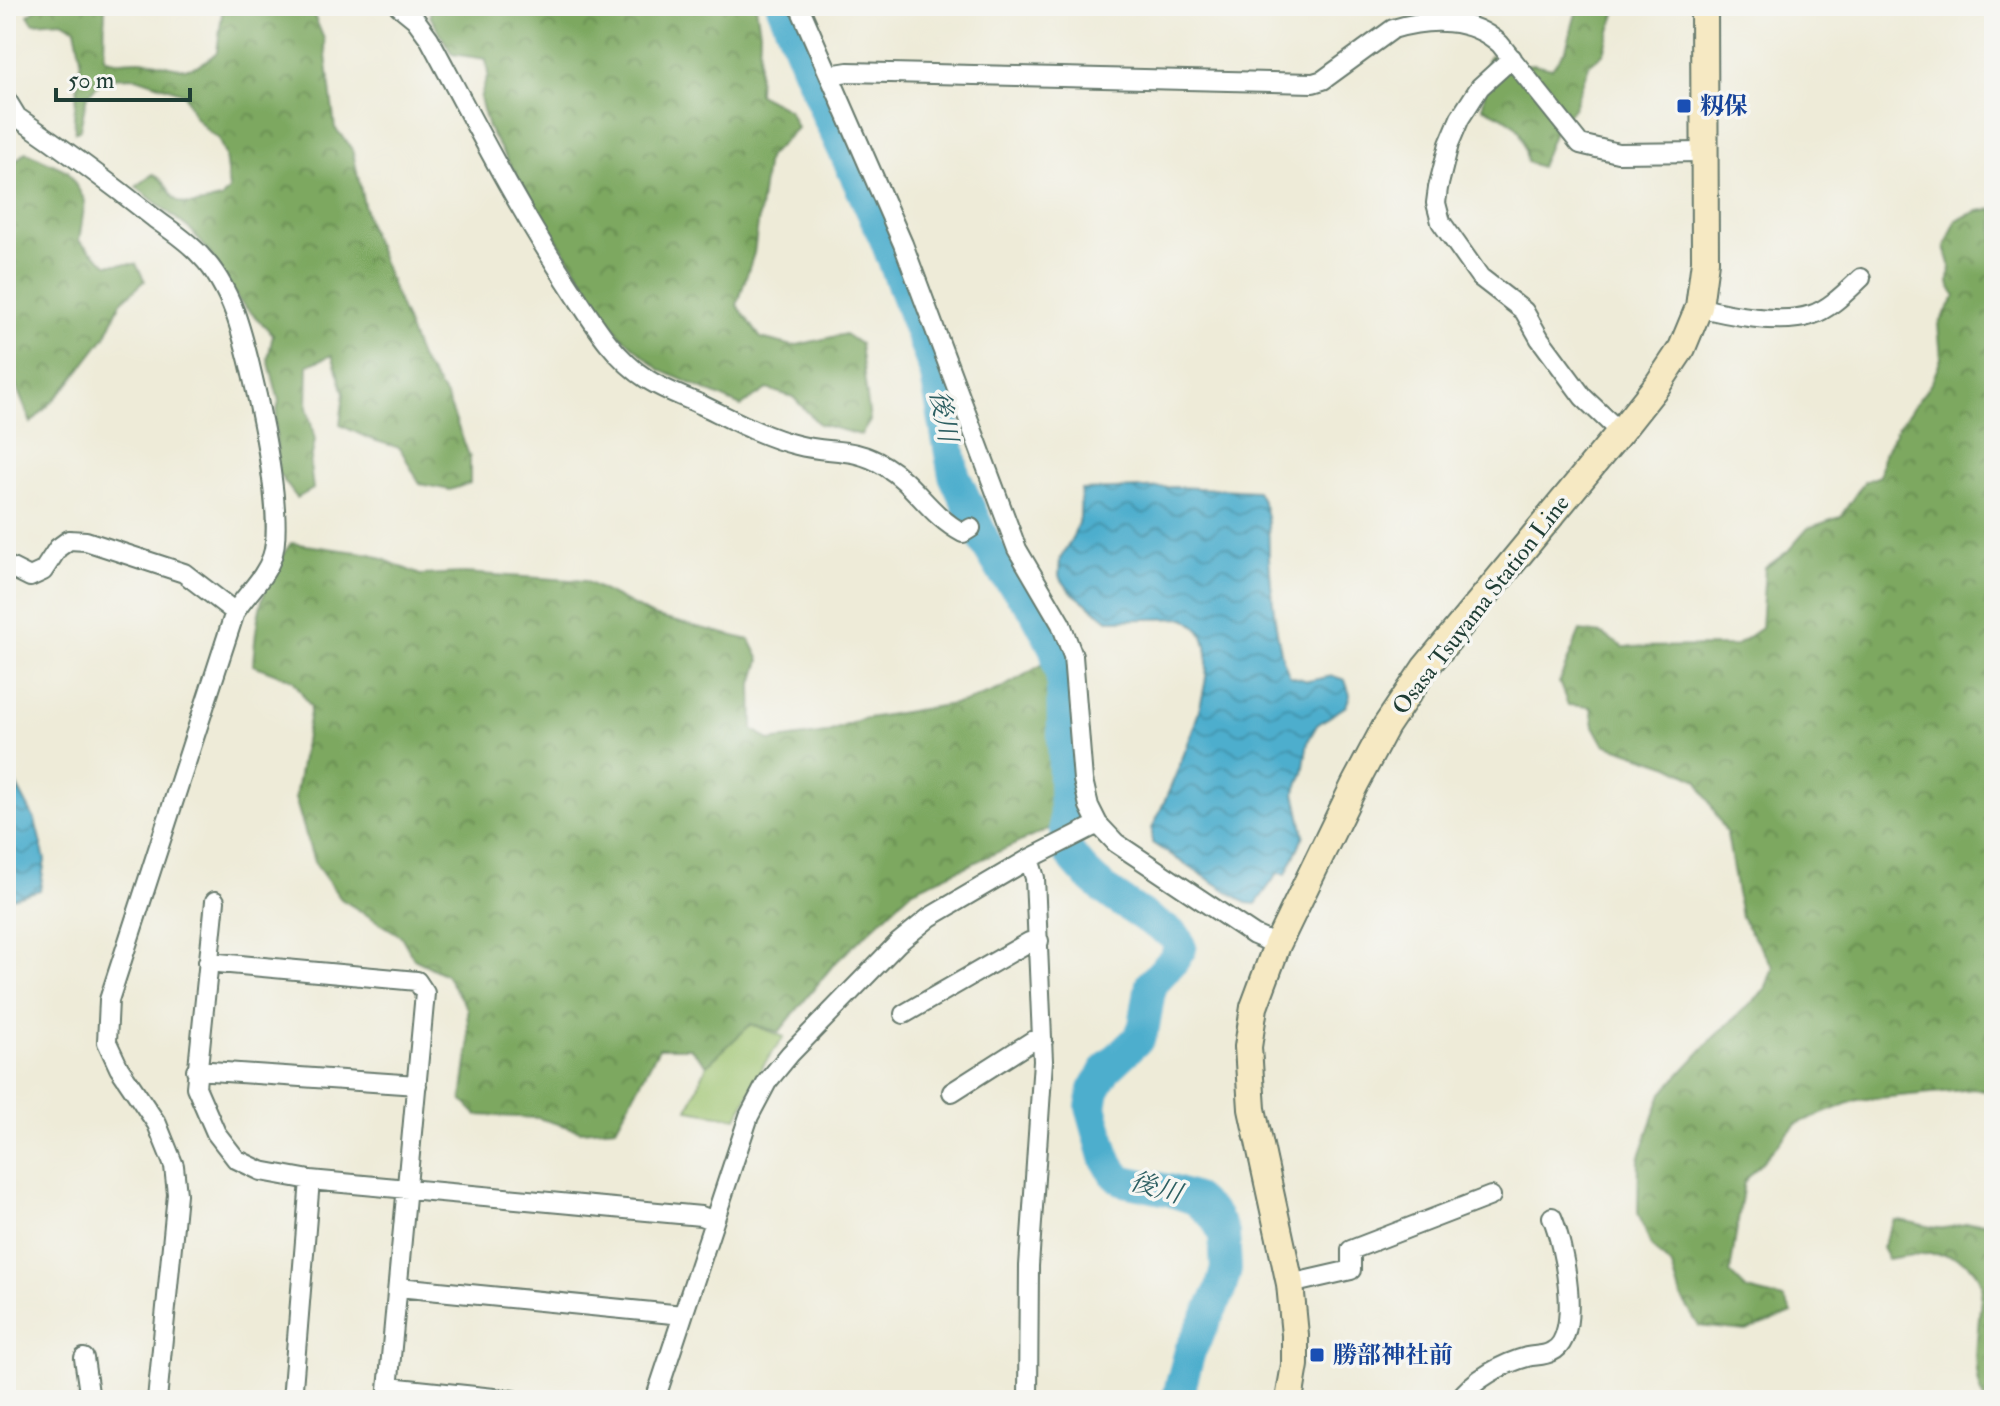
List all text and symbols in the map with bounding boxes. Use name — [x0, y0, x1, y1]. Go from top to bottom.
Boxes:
scale bar — [56, 52, 190, 102]
text: 50 m — [68, 65, 115, 96]
place label: 籾保 — [1700, 91, 1748, 122]
marker: 籾保 — [1675, 97, 1693, 115]
water label: 後川 — [922, 387, 964, 448]
street label: Osasa Tsuyama Station Line — [1385, 489, 1577, 721]
water label: 後川 — [1127, 1165, 1188, 1211]
place label: 勝部神社前 — [1333, 1340, 1453, 1371]
marker: 勝部神社前 — [1308, 1346, 1326, 1364]

